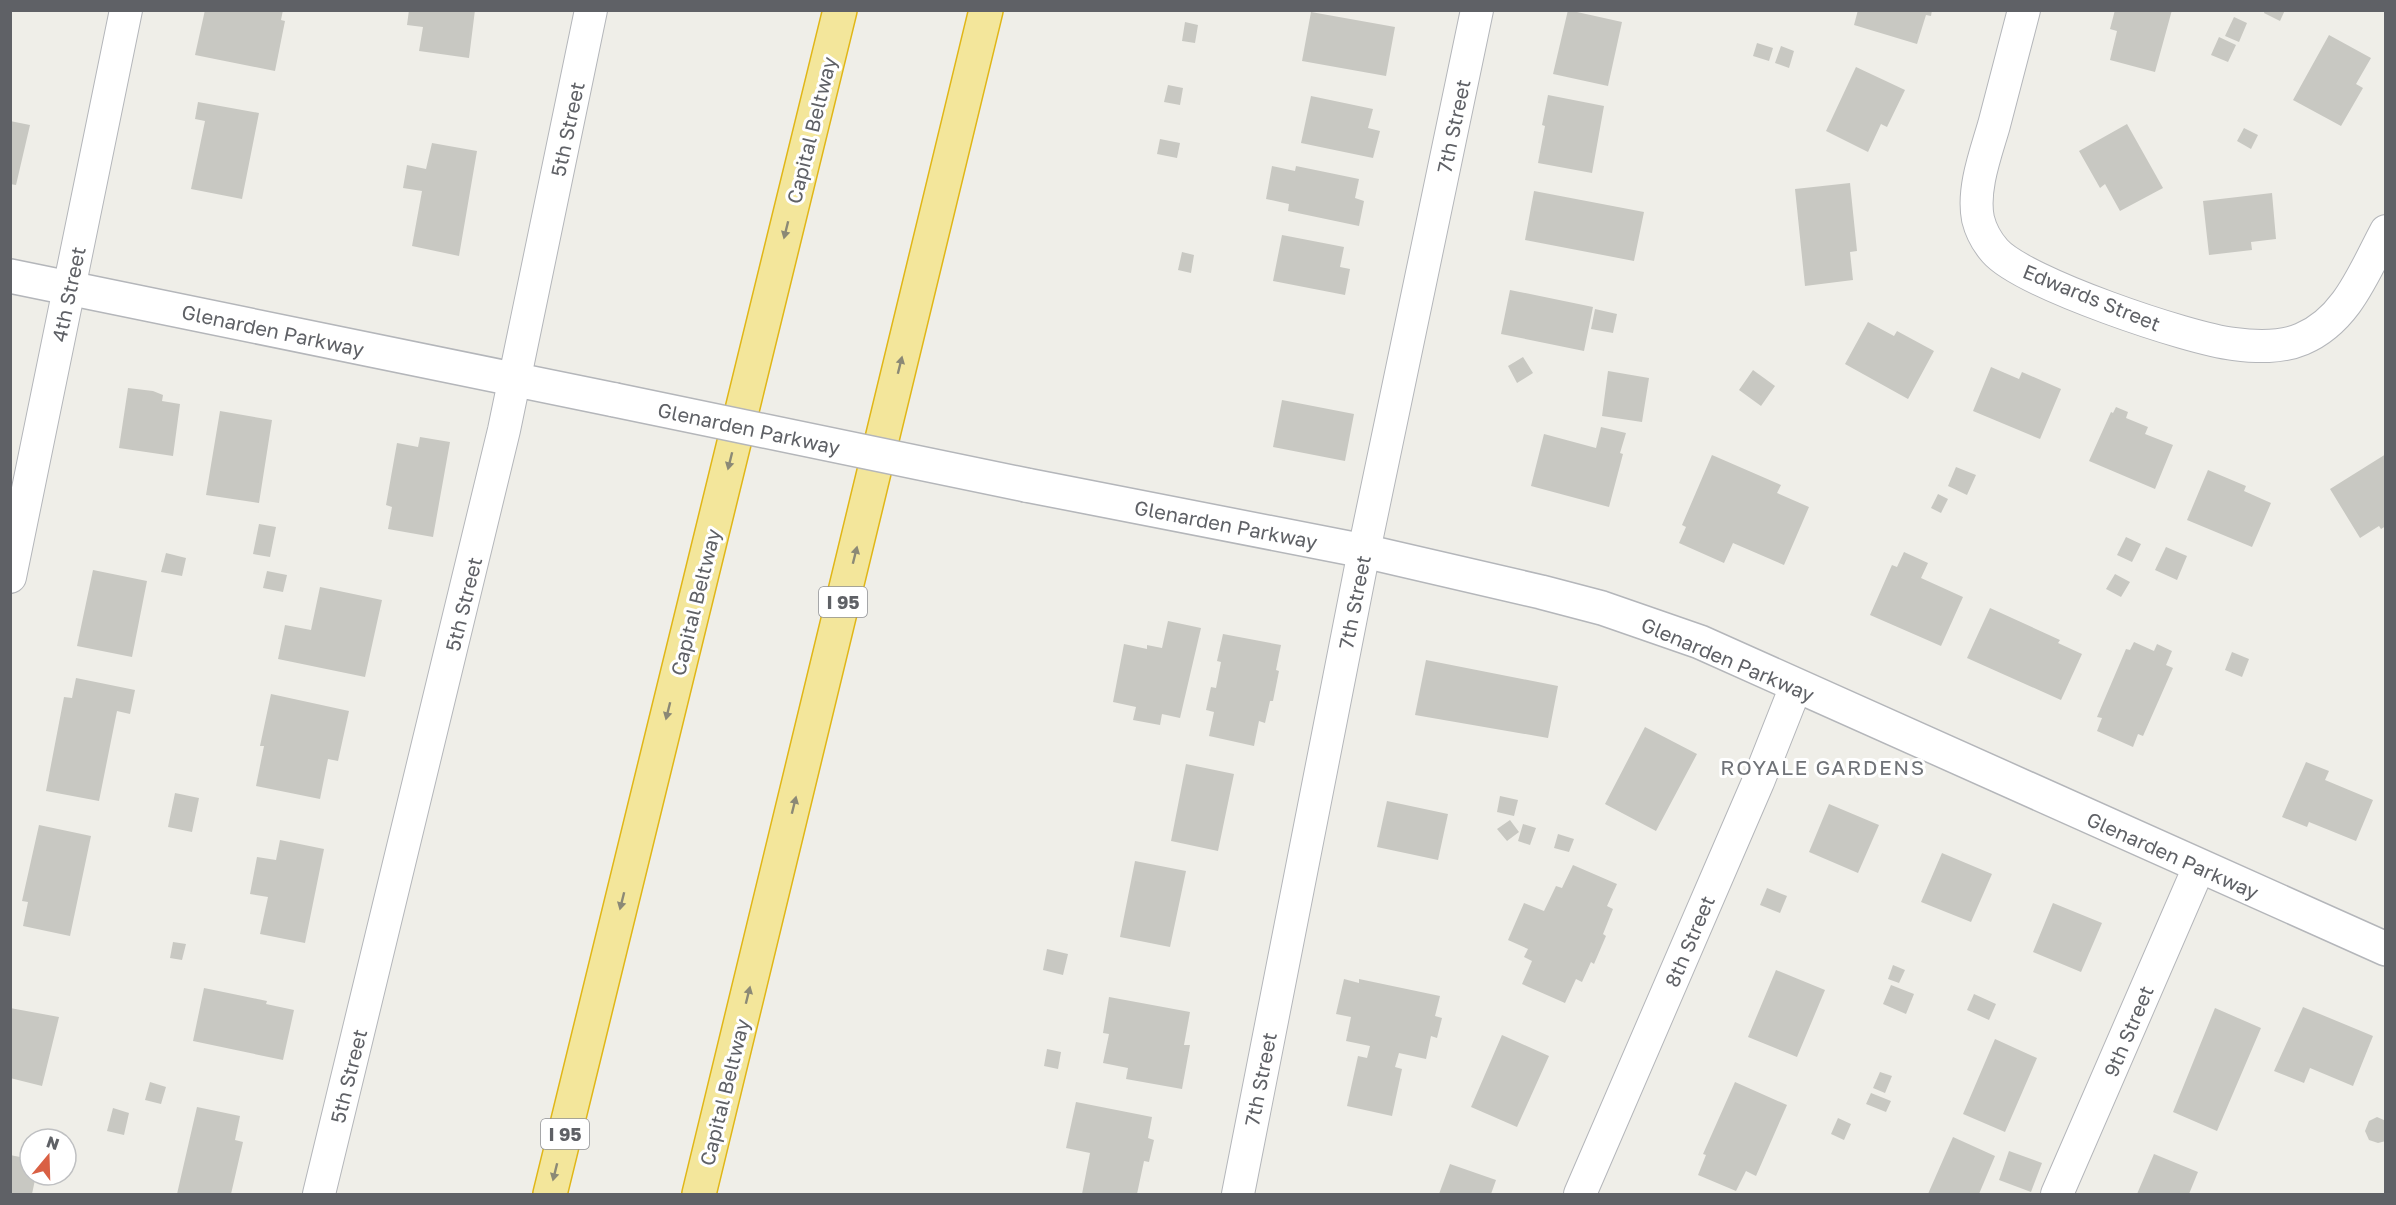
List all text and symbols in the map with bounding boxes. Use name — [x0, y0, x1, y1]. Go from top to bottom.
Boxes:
street label: Capital Beltway — [781, 54, 841, 206]
street label: 7th Street — [1431, 77, 1475, 175]
street label: 5th Street — [545, 80, 589, 178]
one-way arrow — [781, 221, 791, 240]
street label: 4th Street — [46, 244, 90, 344]
street label: Edwards Street — [2020, 259, 2164, 335]
street label: Glenarden Parkway — [180, 299, 366, 361]
one-way arrow — [896, 356, 906, 374]
street label: Glenarden Parkway — [656, 397, 842, 459]
one-way arrow — [724, 451, 734, 470]
street label: Glenarden Parkway — [1133, 495, 1319, 553]
street label: Capital Beltway — [665, 526, 725, 678]
one-way arrow — [850, 545, 860, 564]
street label: 7th Street — [1333, 553, 1375, 651]
street label: 5th Street — [440, 554, 486, 654]
road number: I 95 — [819, 587, 867, 617]
street label: Glenarden Parkway — [1638, 612, 1818, 706]
one-way arrow — [663, 702, 673, 720]
district label: ROYALE GARDENS — [1720, 754, 1926, 780]
one-way arrow — [789, 796, 799, 814]
street label: Glenarden Parkway — [2083, 806, 2263, 904]
one-way arrow — [616, 891, 626, 910]
street label: 8th Street — [1659, 892, 1719, 990]
street label: 9th Street — [2098, 982, 2158, 1080]
one-way arrow — [743, 986, 753, 1004]
street label: Capital Beltway — [694, 1016, 754, 1168]
street label: 5th Street — [325, 1026, 371, 1126]
street label: 7th Street — [1239, 1030, 1281, 1128]
road number: I 95 — [541, 1119, 589, 1149]
north arrow — [18, 1127, 78, 1187]
text: N — [44, 1131, 62, 1154]
one-way arrow — [550, 1163, 560, 1181]

